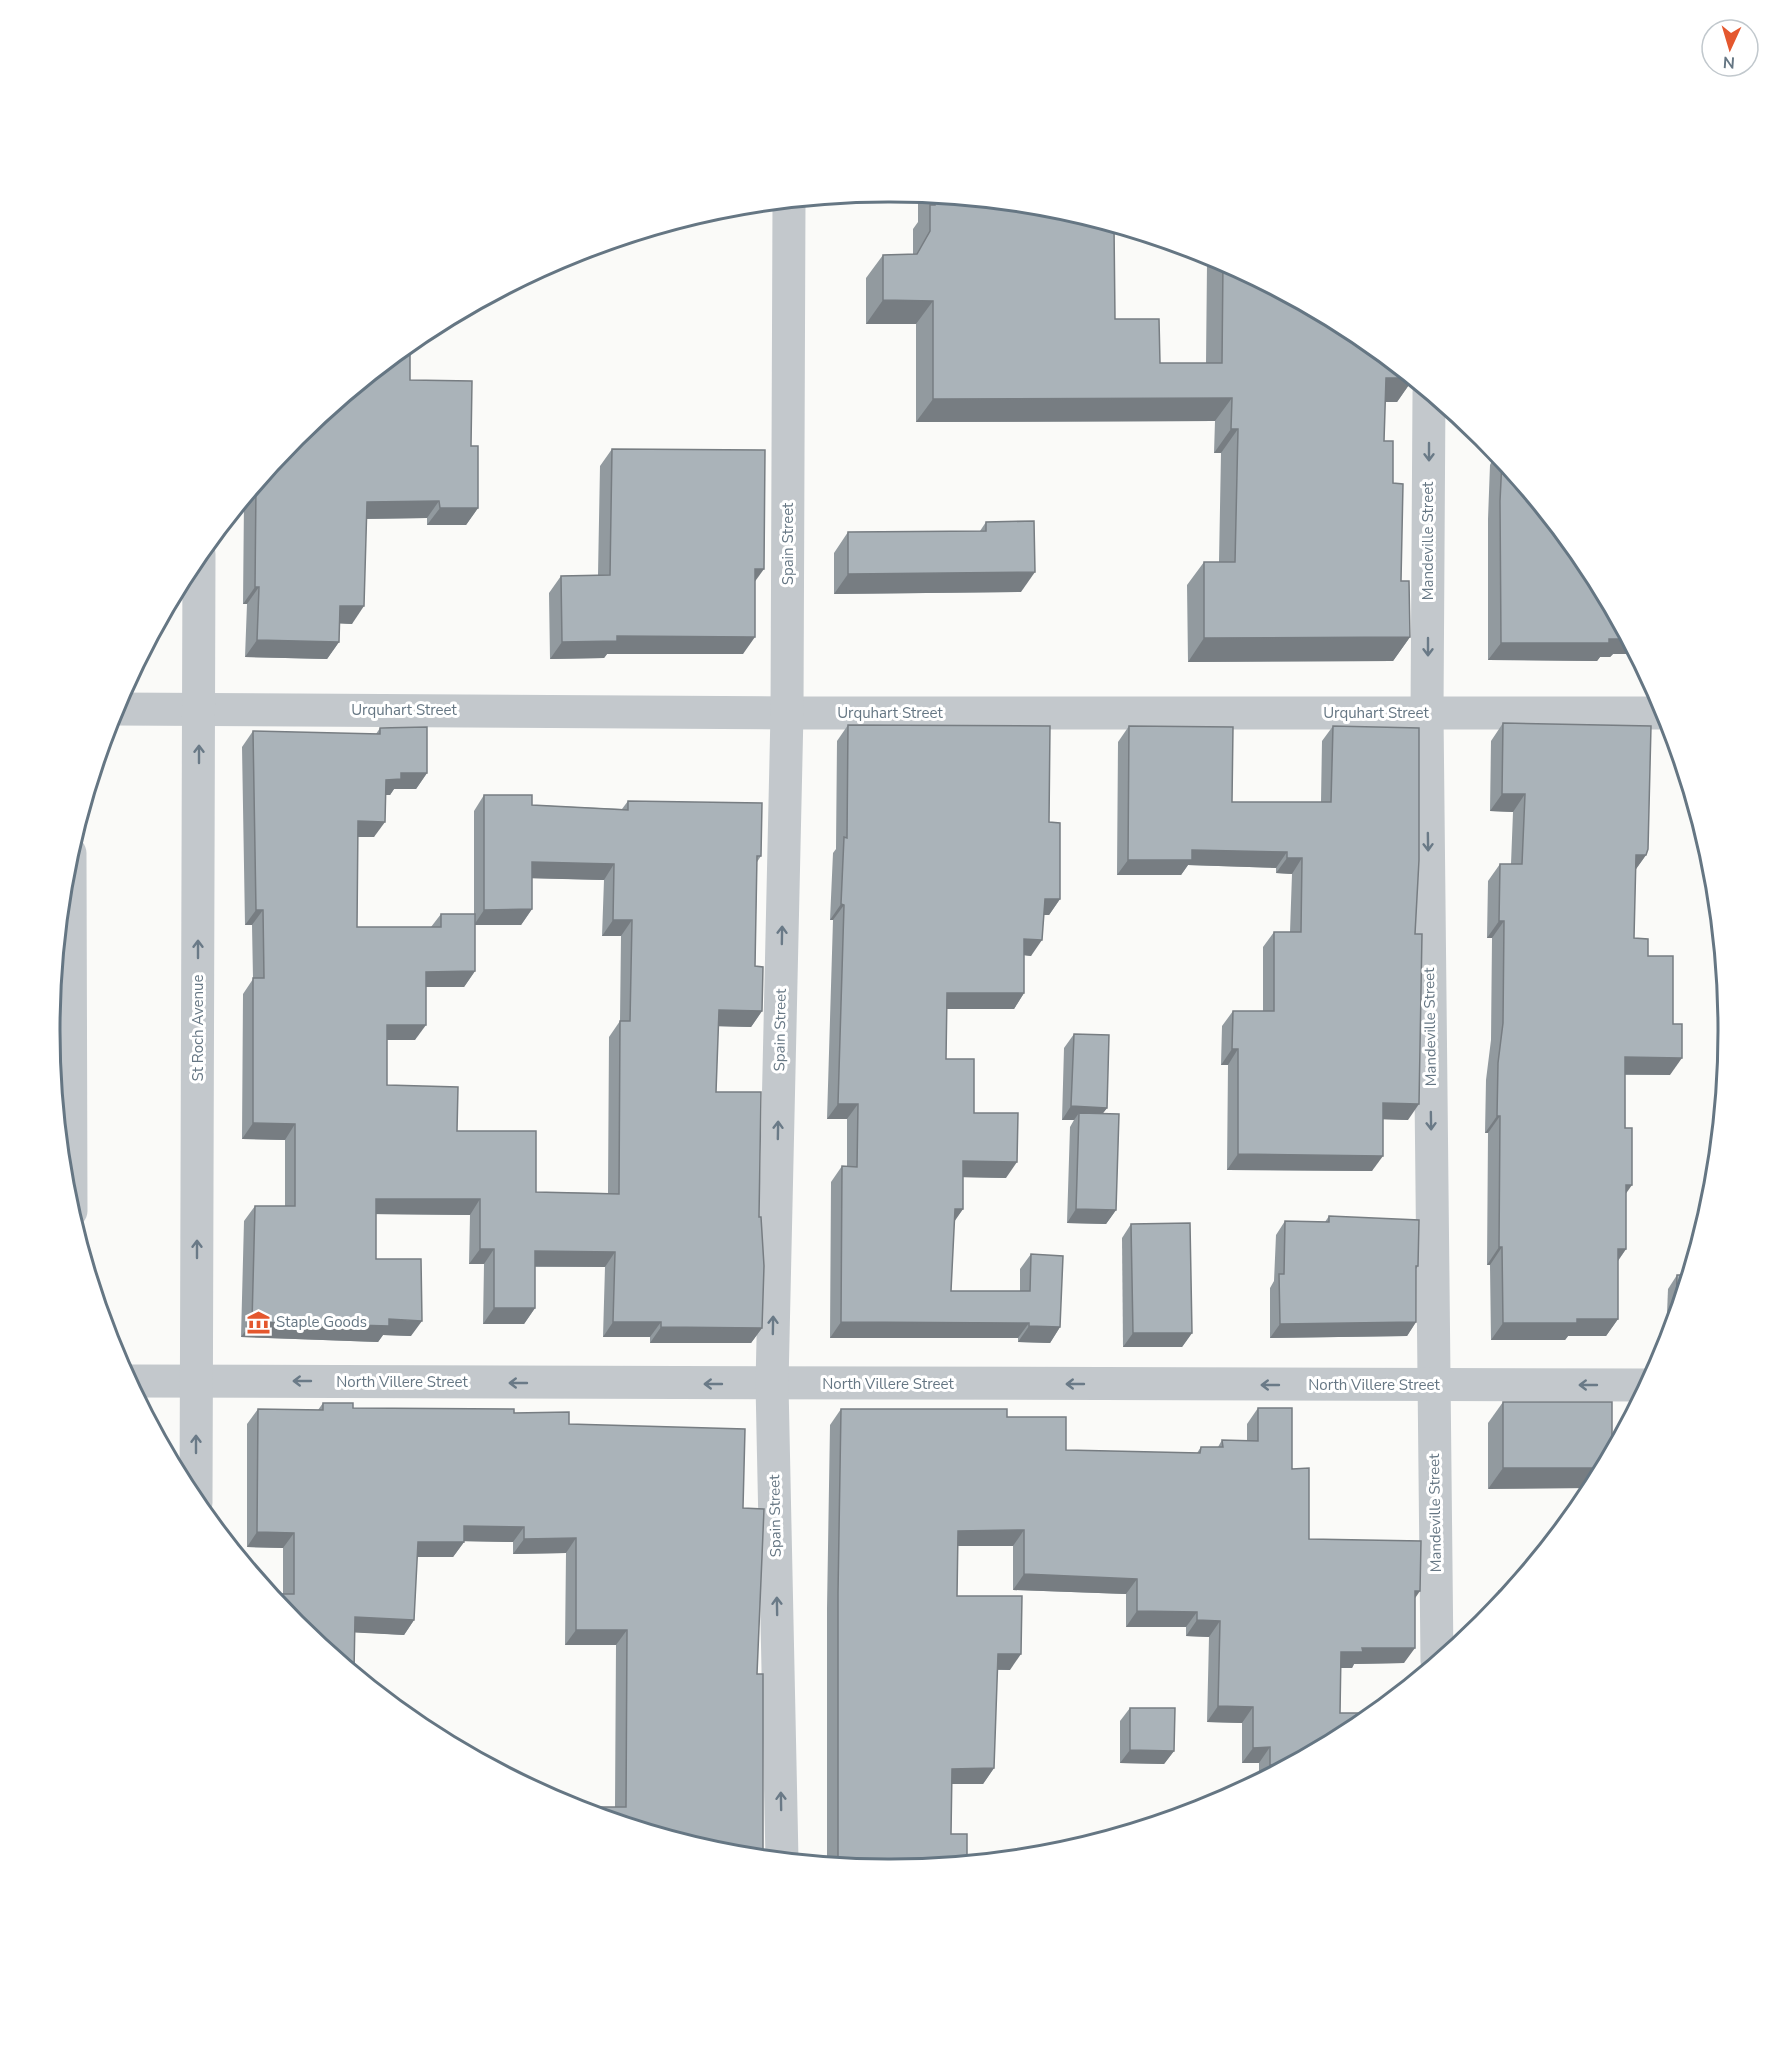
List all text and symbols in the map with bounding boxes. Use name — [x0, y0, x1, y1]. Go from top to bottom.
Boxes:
north arrow — [1700, 18, 1760, 78]
text: N — [1722, 51, 1736, 73]
one-way arrow — [1423, 441, 1435, 461]
street label: Mandeville Street — [1418, 481, 1438, 600]
street label: Spain Street — [778, 502, 798, 585]
one-way arrow — [1422, 636, 1433, 656]
street label: Urquhart Street — [351, 700, 458, 720]
street label: Urquhart Street — [837, 703, 944, 723]
street label: Urquhart Street — [1323, 703, 1430, 723]
one-way arrow — [193, 745, 205, 765]
one-way arrow — [1422, 831, 1434, 851]
one-way arrow — [776, 926, 788, 946]
one-way arrow — [192, 940, 204, 960]
street label: Mandeville Street — [1419, 967, 1441, 1087]
street label: St Roch Avenue — [188, 975, 208, 1081]
street label: Spain Street — [769, 988, 791, 1072]
one-way arrow — [1425, 1110, 1437, 1130]
one-way arrow — [772, 1121, 783, 1141]
one-way arrow — [191, 1240, 203, 1260]
museum icon: Staple Goods — [245, 1309, 271, 1335]
place label: Staple Goods — [276, 1312, 367, 1332]
one-way arrow — [767, 1316, 779, 1336]
street label: North Villere Street — [336, 1372, 468, 1392]
street label: North Villere Street — [822, 1374, 954, 1394]
street label: North Villere Street — [1308, 1375, 1440, 1395]
one-way arrow — [293, 1376, 313, 1387]
one-way arrow — [509, 1377, 529, 1389]
one-way arrow — [704, 1378, 724, 1390]
one-way arrow — [1065, 1378, 1085, 1390]
one-way arrow — [1260, 1379, 1280, 1391]
one-way arrow — [1579, 1379, 1599, 1391]
one-way arrow — [190, 1435, 202, 1455]
street label: Mandeville Street — [1424, 1453, 1446, 1573]
street label: Spain Street — [764, 1474, 786, 1558]
one-way arrow — [771, 1597, 782, 1617]
one-way arrow — [775, 1791, 787, 1811]

